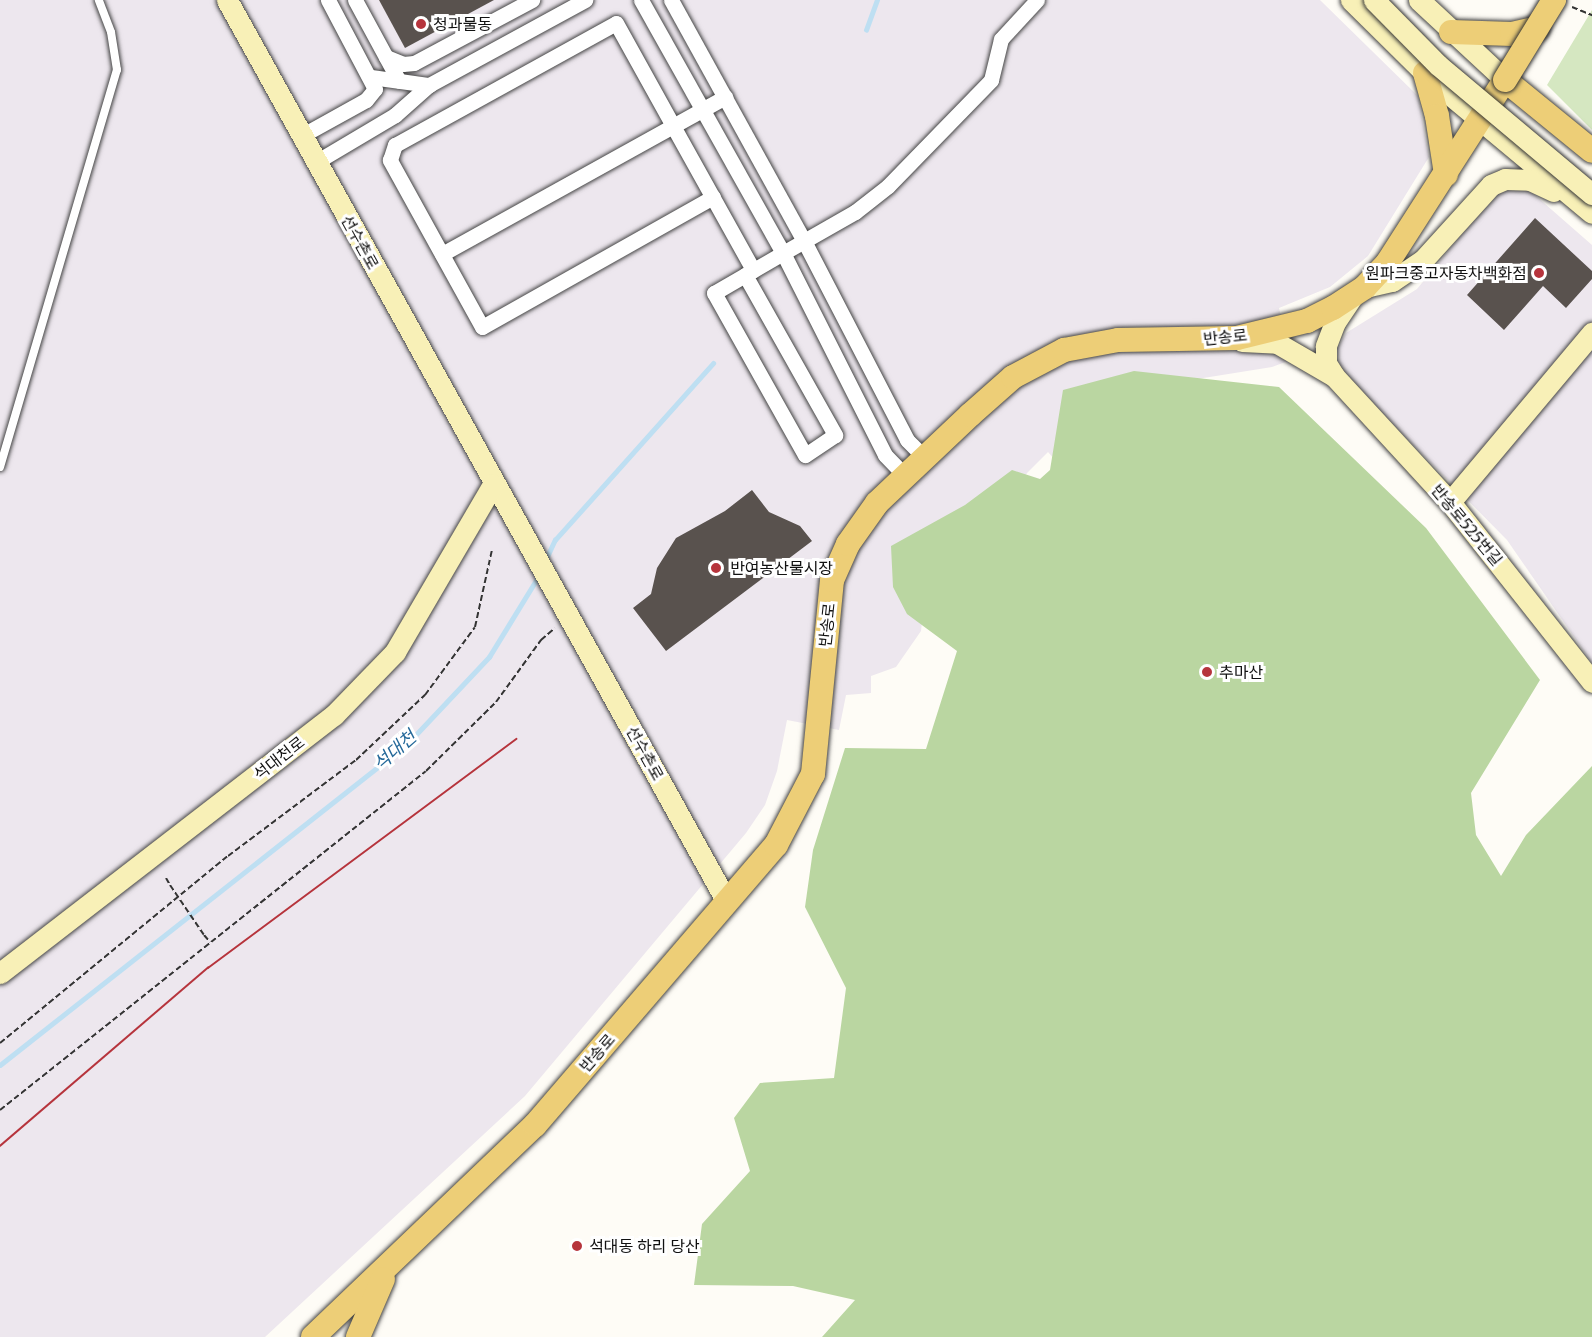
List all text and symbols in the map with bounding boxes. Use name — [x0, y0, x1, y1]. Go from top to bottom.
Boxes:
place label: 청과물동 — [433, 14, 492, 34]
marker: 청과물동 — [414, 17, 428, 31]
street label: 선수촌로 — [337, 212, 383, 272]
place label: 원파크중고자동차백화점 — [1365, 263, 1527, 283]
marker: 원파크중고자동차백화점 — [1532, 266, 1546, 280]
street label: 반송로 — [1202, 325, 1248, 349]
street label: 반송로525번길 — [1427, 480, 1507, 570]
place label: 반여농산물시장 — [730, 558, 833, 578]
marker: 반여농산물시장 — [707, 559, 725, 577]
street label: 반송로 — [815, 602, 839, 648]
place label: 추마산 — [1219, 662, 1263, 682]
marker: 추마산 — [1200, 665, 1214, 679]
street label: 선수촌로 — [622, 723, 668, 783]
water label: 석대천 — [369, 727, 421, 775]
street label: 석대천로 — [250, 732, 308, 784]
street label: 반송로 — [575, 1030, 619, 1076]
place label: 석대동 하리 당산 — [589, 1236, 700, 1256]
marker: 석대동 하리 당산 — [570, 1239, 584, 1253]

